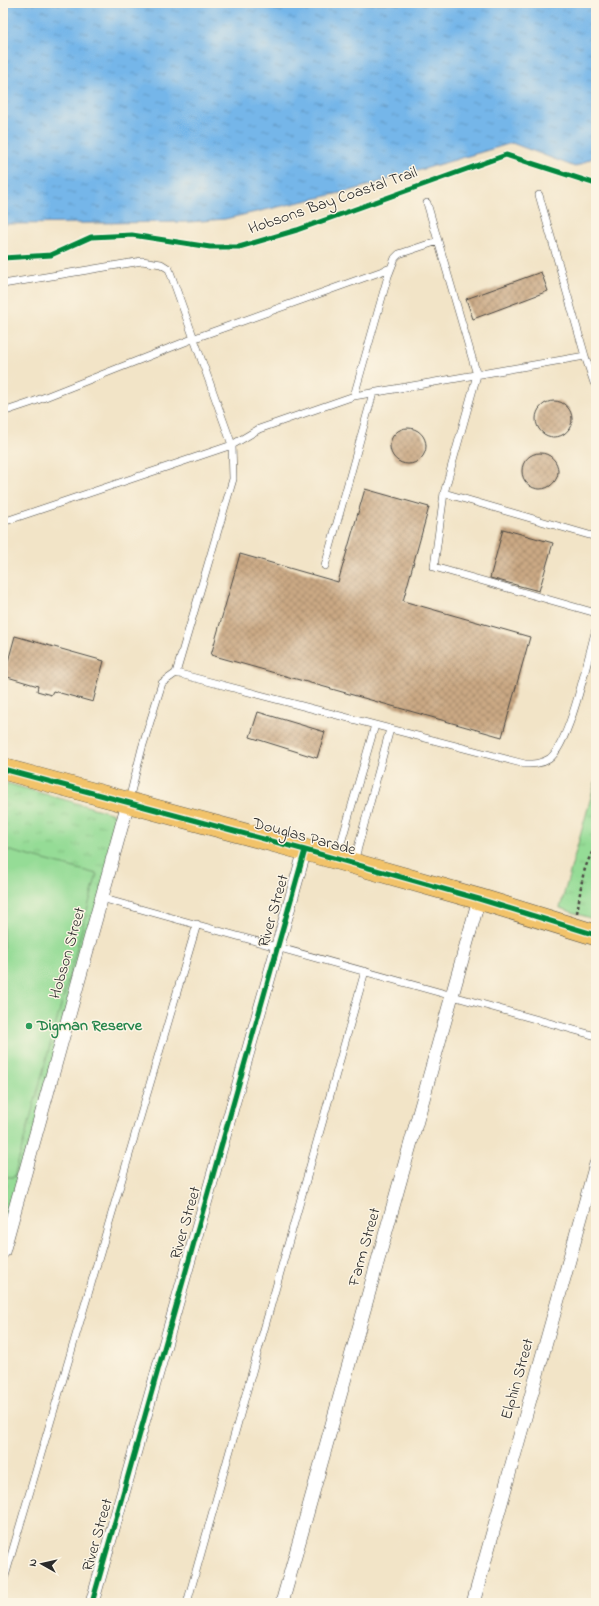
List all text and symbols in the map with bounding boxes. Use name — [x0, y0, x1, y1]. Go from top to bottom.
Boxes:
street label: Hobsons Bay Coastal Trail — [245, 161, 421, 241]
street label: Douglas Parade — [249, 811, 359, 863]
street label: River Street — [252, 871, 296, 950]
street label: Hobson Street — [43, 904, 93, 1002]
place label: Digman Reserve — [36, 1014, 143, 1039]
marker: Digman Reserve — [24, 1021, 34, 1031]
street label: River Street — [164, 1183, 208, 1262]
street label: Farm Street — [342, 1204, 388, 1290]
street label: Elphin Street — [495, 1335, 541, 1422]
street label: River Street — [76, 1495, 120, 1574]
north arrow — [22, 1544, 62, 1584]
text: N — [25, 1558, 42, 1568]

